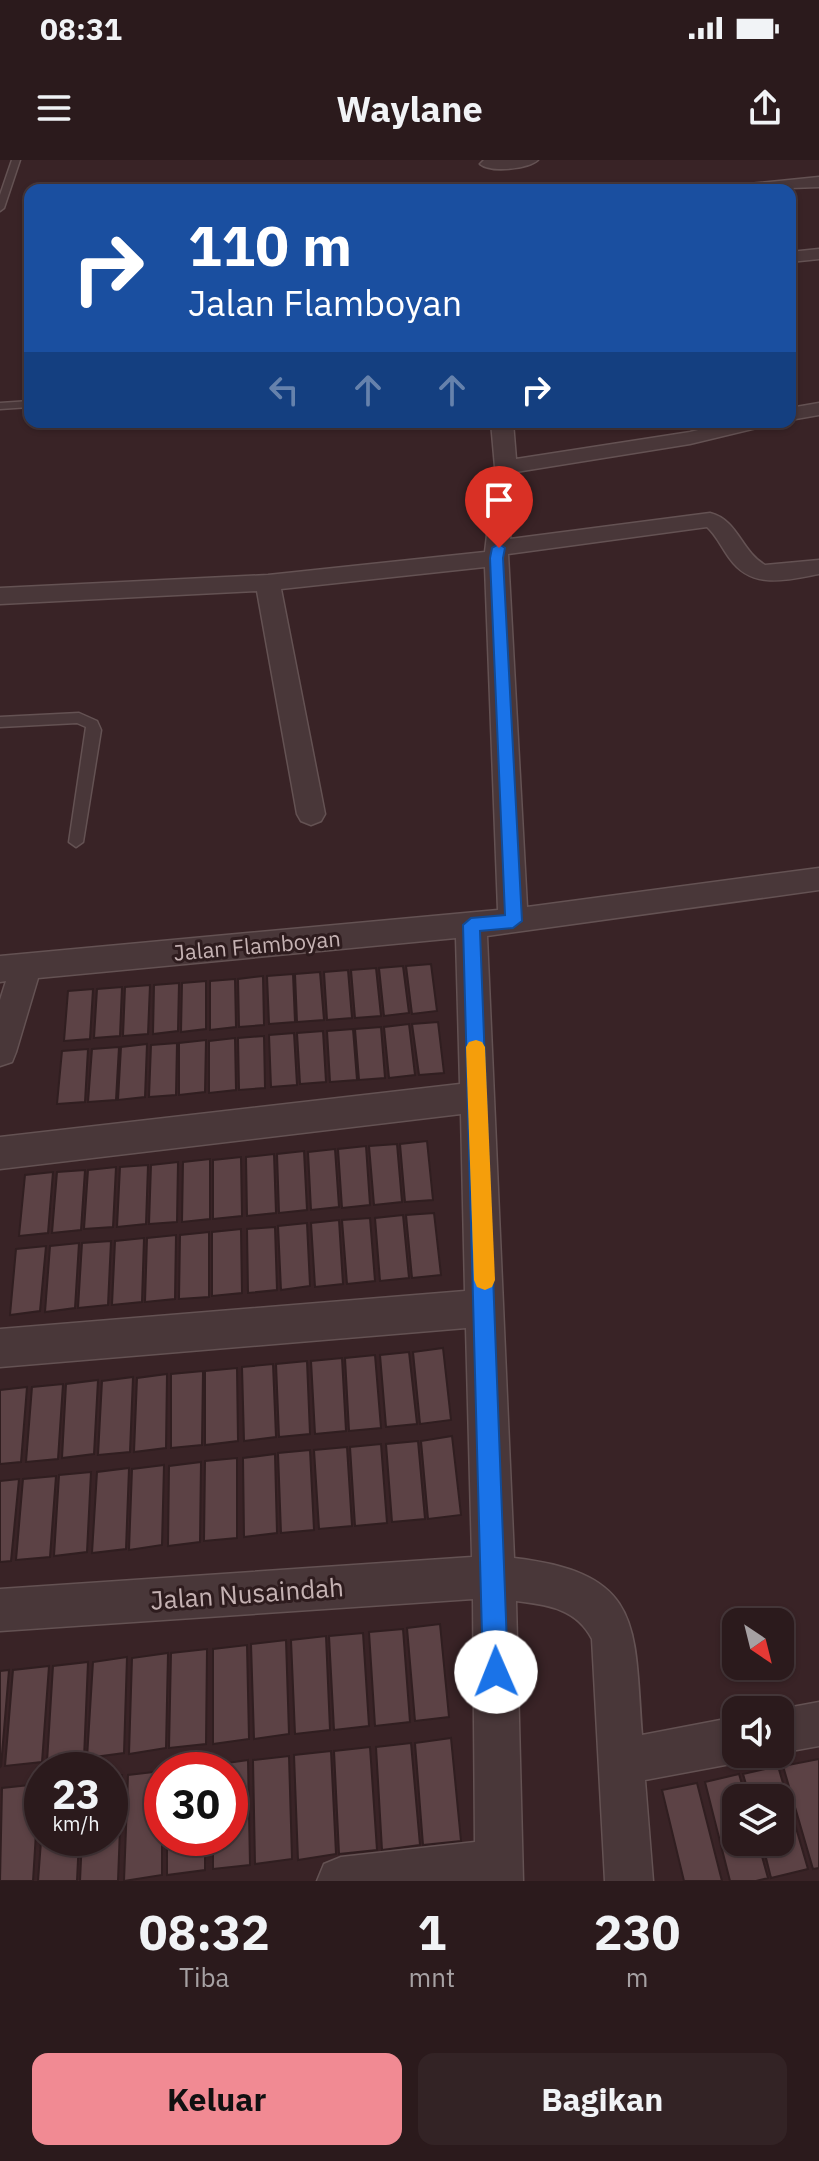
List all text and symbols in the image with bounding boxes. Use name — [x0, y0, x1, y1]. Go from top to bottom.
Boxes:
text: 08:31 — [40, 9, 122, 48]
text: Waylane — [336, 85, 483, 132]
icon: menu — [32, 86, 76, 130]
icon: share — [743, 86, 787, 130]
text: 110 m — [188, 209, 352, 281]
icon: right — [56, 216, 160, 320]
text: Jalan Flamboyan — [188, 279, 462, 326]
icon: left — [262, 368, 306, 412]
icon: ahead — [346, 368, 390, 412]
icon: ahead — [430, 368, 474, 412]
icon: right — [514, 368, 558, 412]
pin — [465, 466, 533, 548]
icon: arrive — [477, 478, 521, 522]
street label: Jalan Flamboyan — [172, 923, 342, 967]
street label: Jalan Nusaindah — [149, 1569, 345, 1617]
north arrow — [722, 1608, 794, 1680]
map controls — [722, 1608, 794, 1856]
position arrow — [454, 1630, 538, 1714]
button: sound — [722, 1696, 794, 1768]
speed limit sign: 30 — [144, 1752, 248, 1856]
text: 23 — [52, 1768, 100, 1820]
button: layers — [722, 1784, 794, 1856]
text: km/h — [52, 1810, 100, 1837]
text: 08:32 — [139, 1901, 270, 1963]
text: 1 — [417, 1901, 446, 1963]
text: 230 — [594, 1901, 680, 1963]
text: Tiba — [179, 1960, 229, 1994]
text: mnt — [409, 1960, 455, 1994]
text: m — [626, 1960, 648, 1994]
button: Keluar — [32, 2053, 402, 2145]
button: Bagikan — [418, 2053, 787, 2145]

